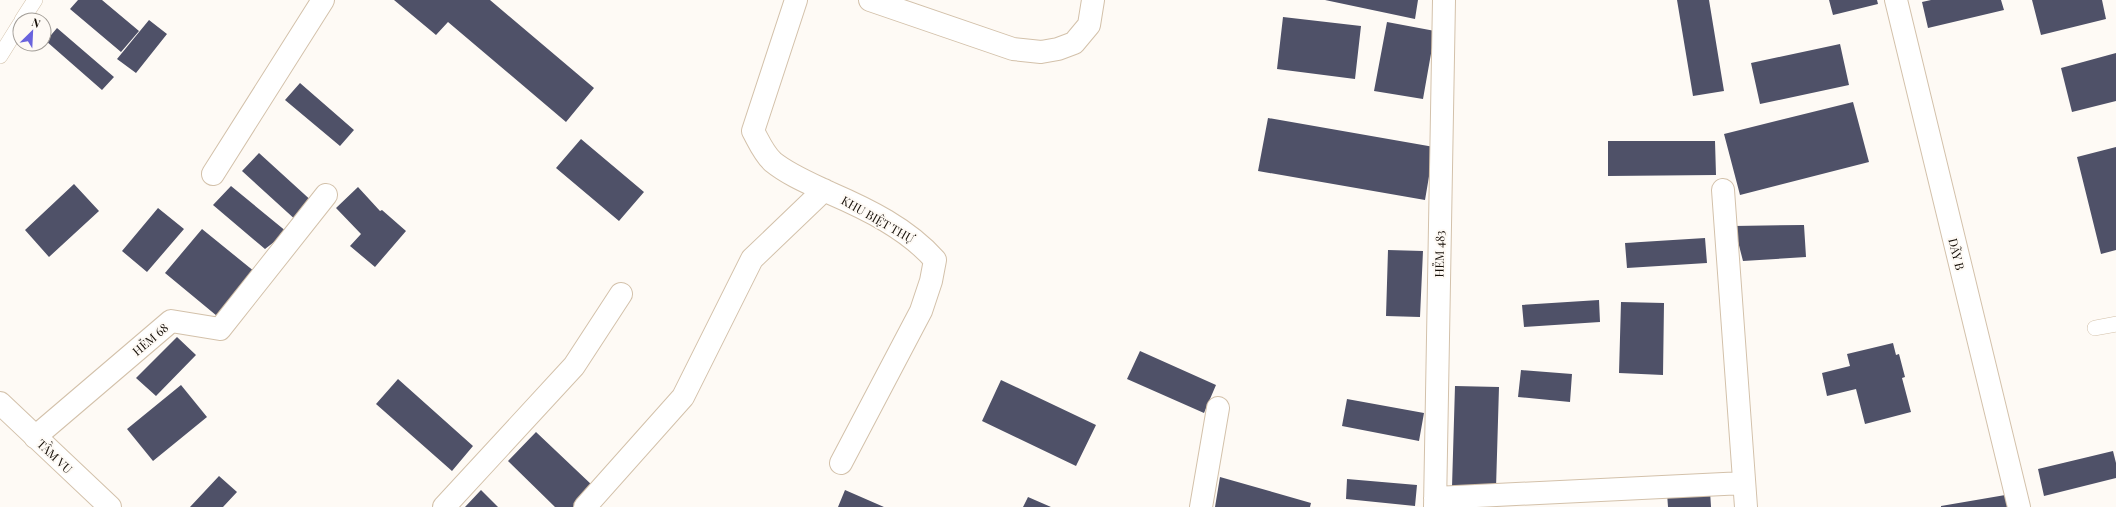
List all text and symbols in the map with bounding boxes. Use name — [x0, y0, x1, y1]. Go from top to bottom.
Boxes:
north arrow — [12, 12, 52, 52]
text: N — [30, 14, 43, 31]
street label: KHU BIỆT THỰ — [839, 192, 918, 247]
street label: HẺM 483 — [1431, 230, 1447, 278]
street label: DÃY B — [1945, 236, 1969, 272]
street label: HẺM 68 — [129, 319, 171, 359]
street label: TẦM VU — [34, 435, 77, 477]

